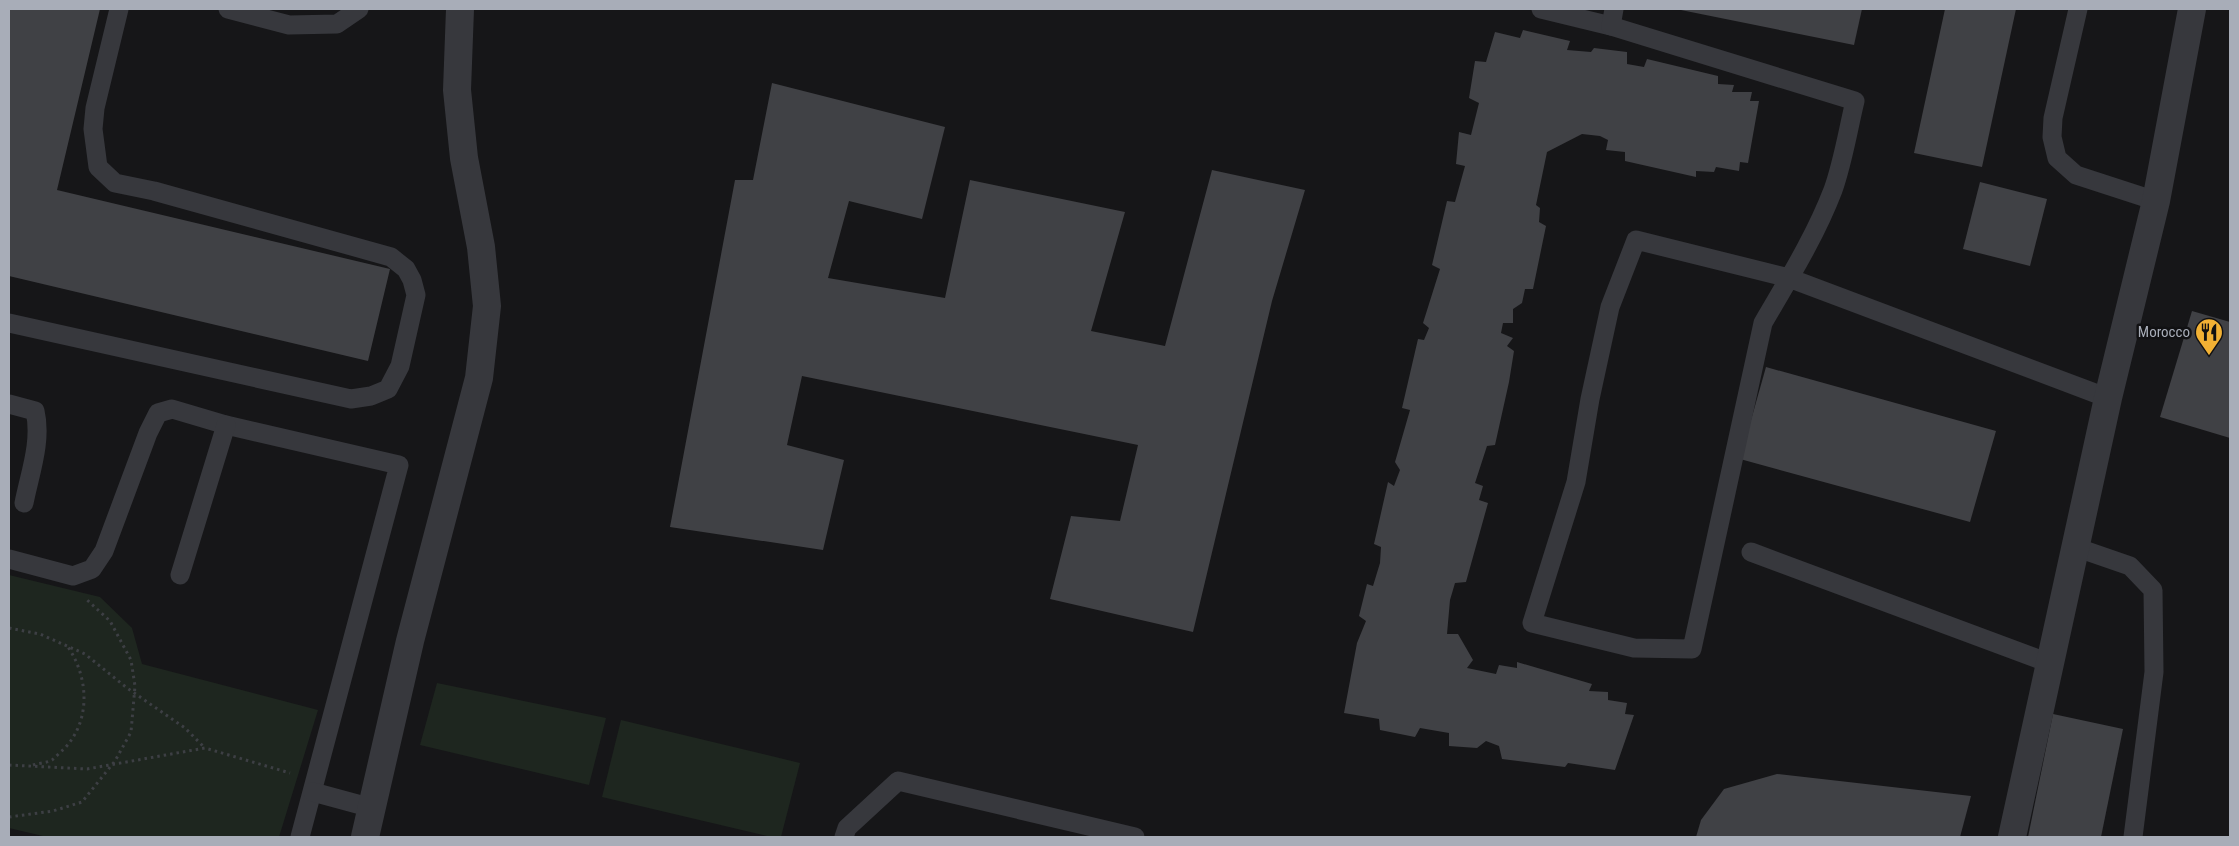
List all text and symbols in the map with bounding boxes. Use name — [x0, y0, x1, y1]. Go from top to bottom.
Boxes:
restaurant icon: Morocco — [2194, 317, 2224, 356]
place label: Morocco — [2138, 323, 2190, 341]

